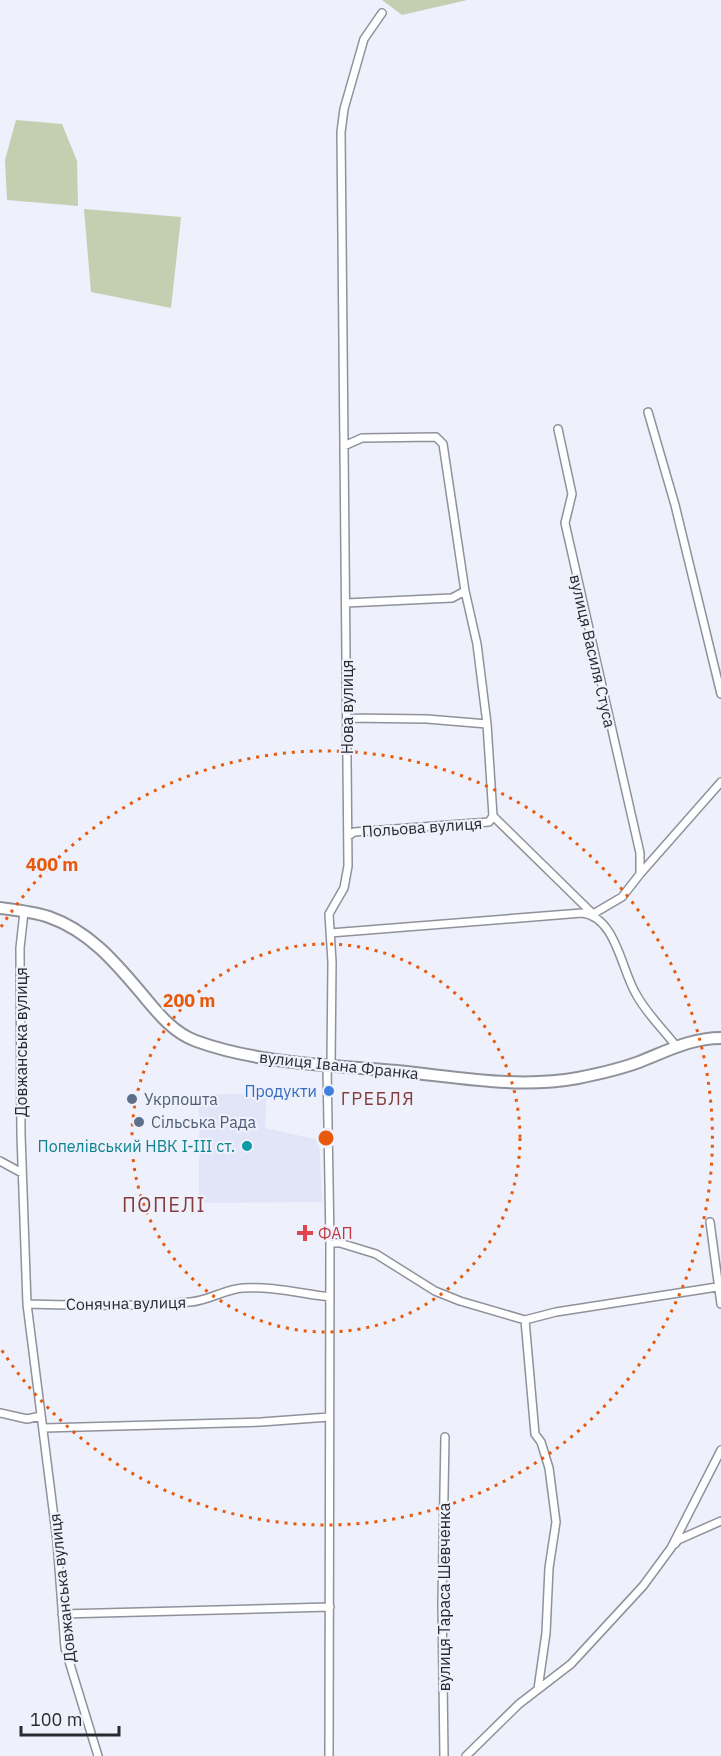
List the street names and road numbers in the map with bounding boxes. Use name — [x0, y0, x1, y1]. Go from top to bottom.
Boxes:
street label: вулиця Василя Стуса — [566, 572, 620, 730]
street label: Нова вулиця — [337, 660, 357, 754]
street label: Польова вулиця — [361, 813, 483, 841]
street label: Довжанська вулиця — [11, 967, 31, 1117]
street label: вулиця Івана Франка — [258, 1047, 420, 1083]
street label: Сонячна вулиця — [66, 1292, 186, 1314]
street label: вулиця Тараса Шевченка — [434, 1502, 454, 1691]
street label: Довжанська вулиця — [44, 1512, 80, 1664]

